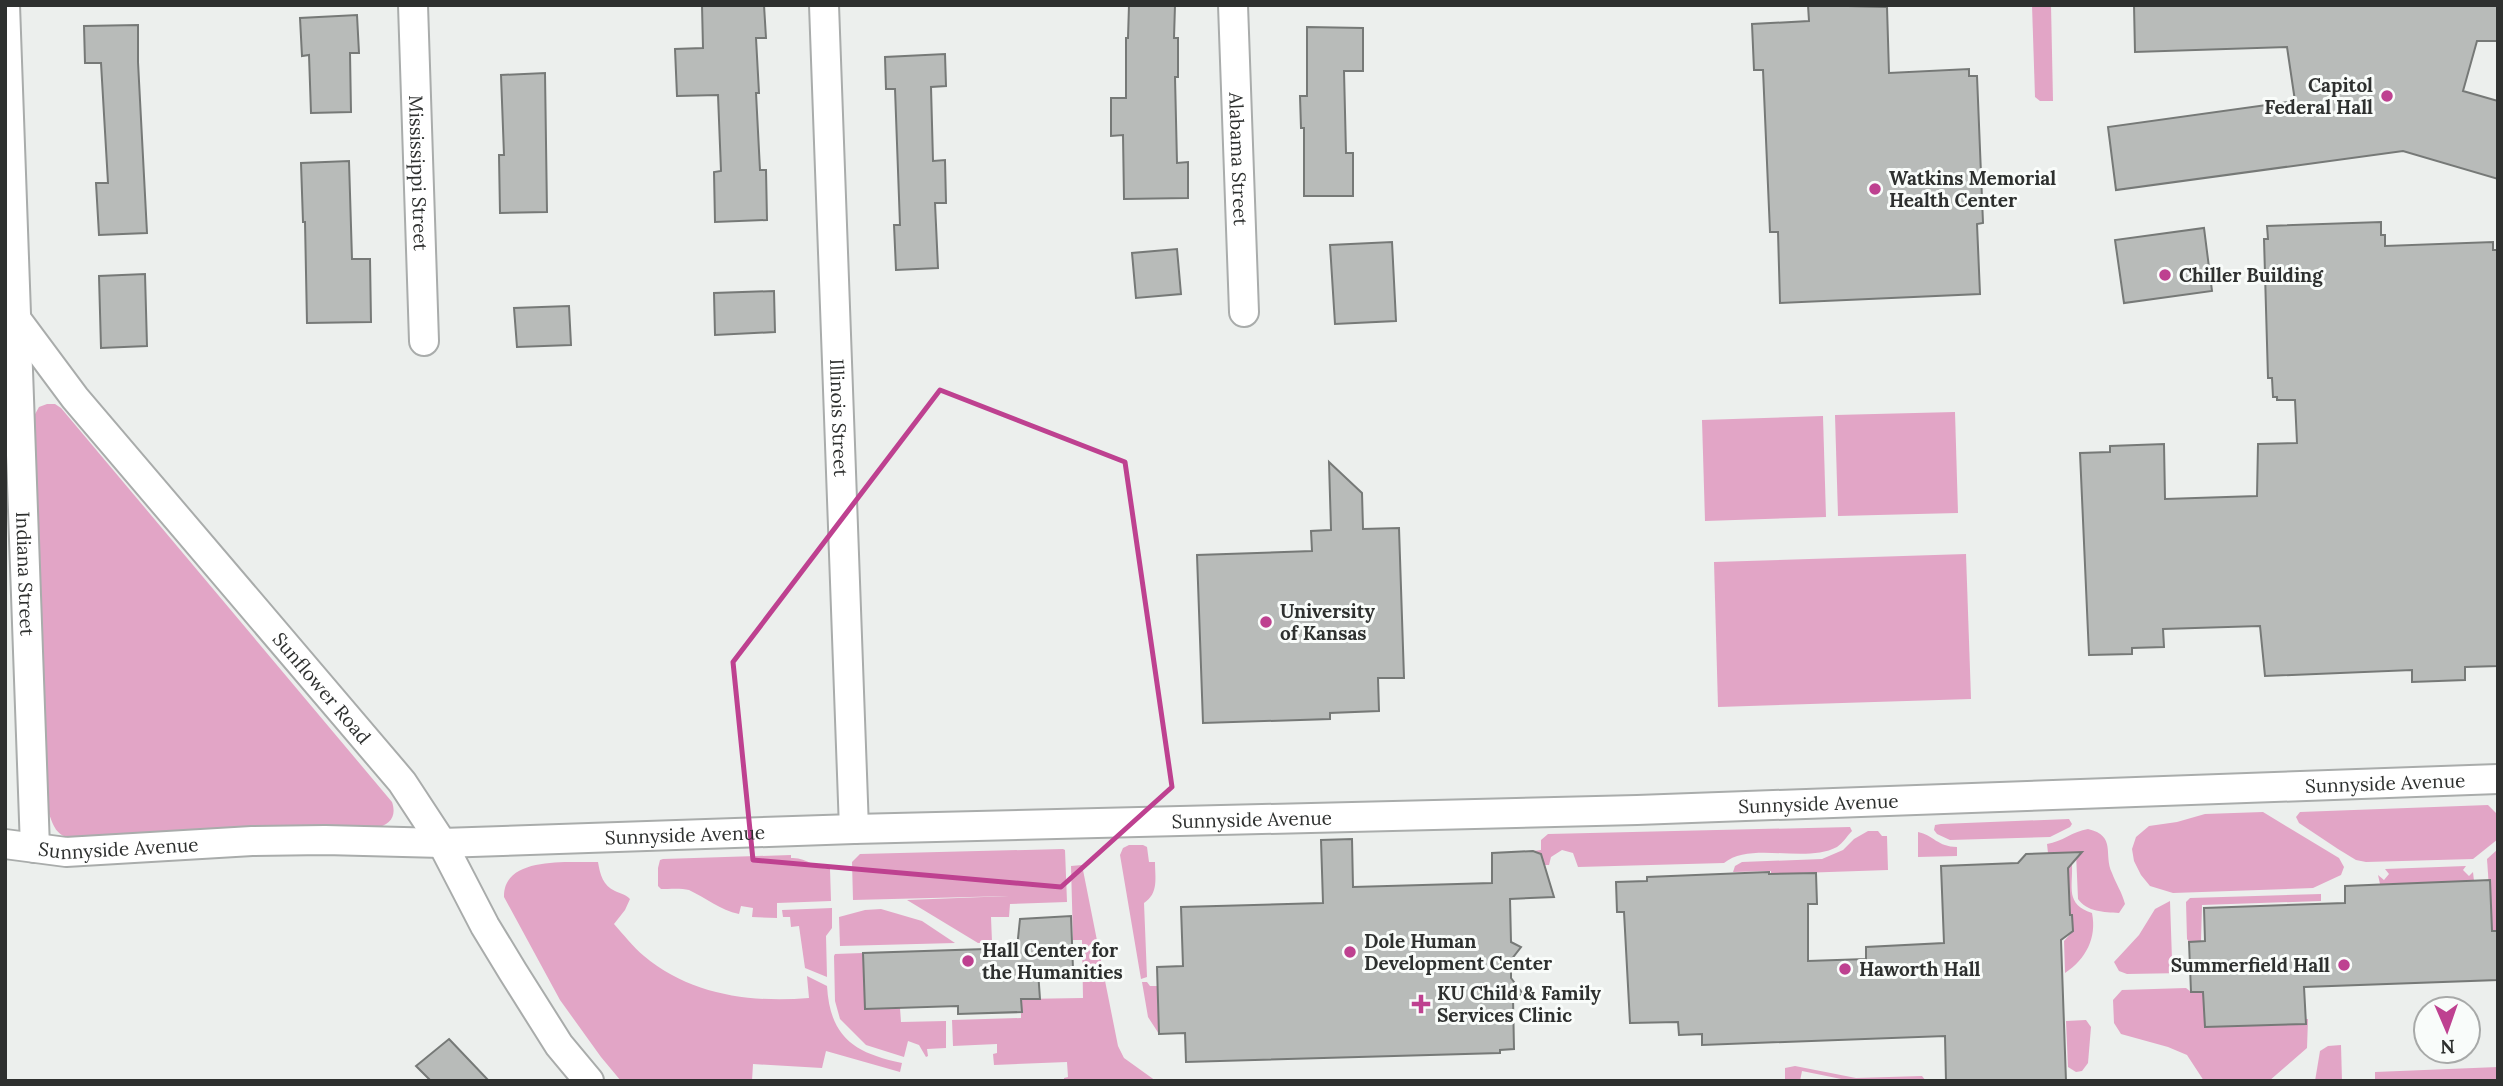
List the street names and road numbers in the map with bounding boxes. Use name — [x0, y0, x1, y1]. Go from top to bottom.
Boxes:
street label: Alabama Street — [1224, 91, 1253, 227]
street label: Mississippi Street — [404, 95, 433, 252]
street label: Illinois Street — [825, 358, 853, 478]
street label: Indiana Street — [11, 511, 39, 637]
street label: Sunflower Road — [268, 627, 376, 749]
street label: Sunnyside Avenue — [2305, 768, 2466, 798]
street label: Sunnyside Avenue — [1738, 789, 1899, 818]
street label: Sunnyside Avenue — [1171, 805, 1332, 833]
street label: Sunnyside Avenue — [604, 820, 766, 849]
street label: Sunnyside Avenue — [37, 832, 199, 864]

